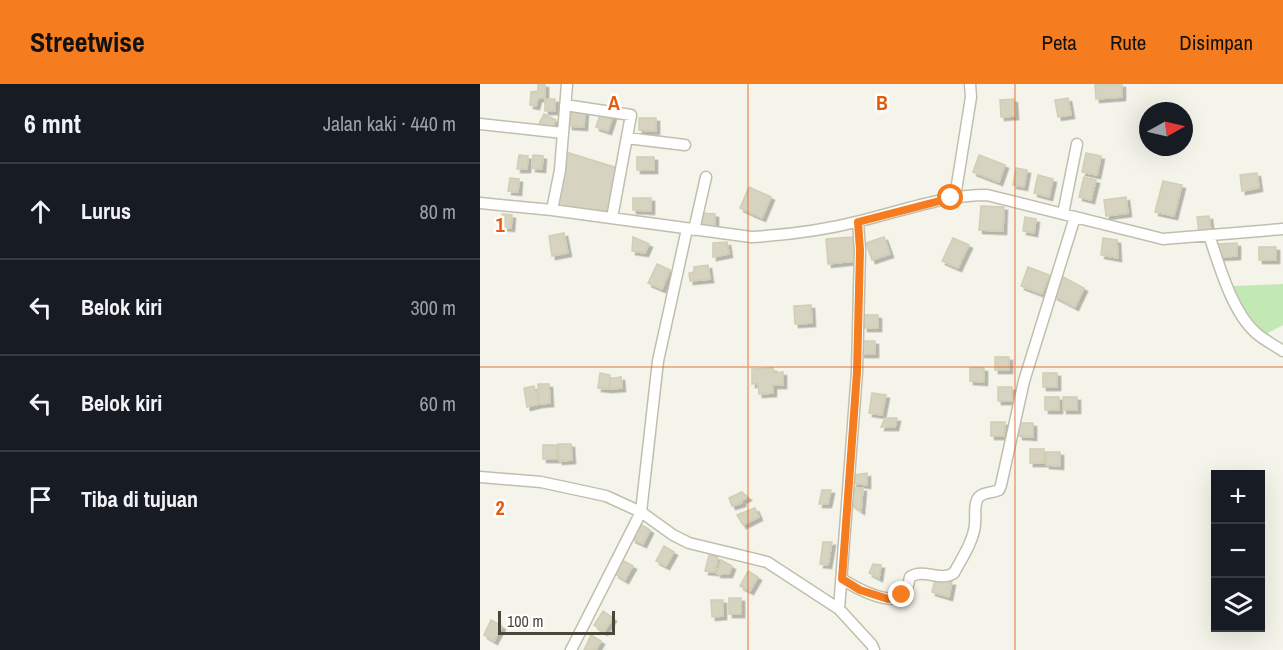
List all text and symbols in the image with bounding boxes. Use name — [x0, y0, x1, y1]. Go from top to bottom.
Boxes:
text: Streetwise — [30, 23, 145, 61]
text: Peta — [1041, 28, 1077, 57]
text: Rute — [1110, 28, 1146, 57]
text: Disimpan — [1179, 28, 1253, 57]
text: A — [608, 89, 620, 116]
text: B — [876, 89, 888, 116]
north arrow — [1139, 102, 1193, 156]
text: 6 mnt — [24, 106, 81, 141]
text: Jalan kaki · 440 m — [323, 110, 456, 137]
route start — [937, 184, 963, 210]
icon: ahead — [24, 195, 57, 228]
text: Lurus — [81, 196, 131, 226]
text: 80 m — [420, 198, 456, 225]
text: 1 — [495, 211, 505, 238]
icon: left — [24, 291, 57, 324]
text: Belok kiri — [81, 292, 162, 322]
text: 300 m — [410, 294, 456, 321]
icon: left — [24, 387, 57, 420]
text: Belok kiri — [81, 388, 162, 418]
text: 60 m — [420, 390, 456, 417]
map controls — [1211, 470, 1265, 632]
button: + — [1211, 470, 1265, 524]
icon: arrive — [24, 483, 57, 516]
text: Tiba di tujuan — [81, 484, 198, 514]
text: 2 — [495, 494, 505, 521]
button: − — [1211, 524, 1265, 578]
button: layers — [1211, 578, 1265, 632]
route end — [888, 581, 914, 607]
scale bar — [498, 608, 615, 636]
text: 100 m — [507, 610, 543, 632]

